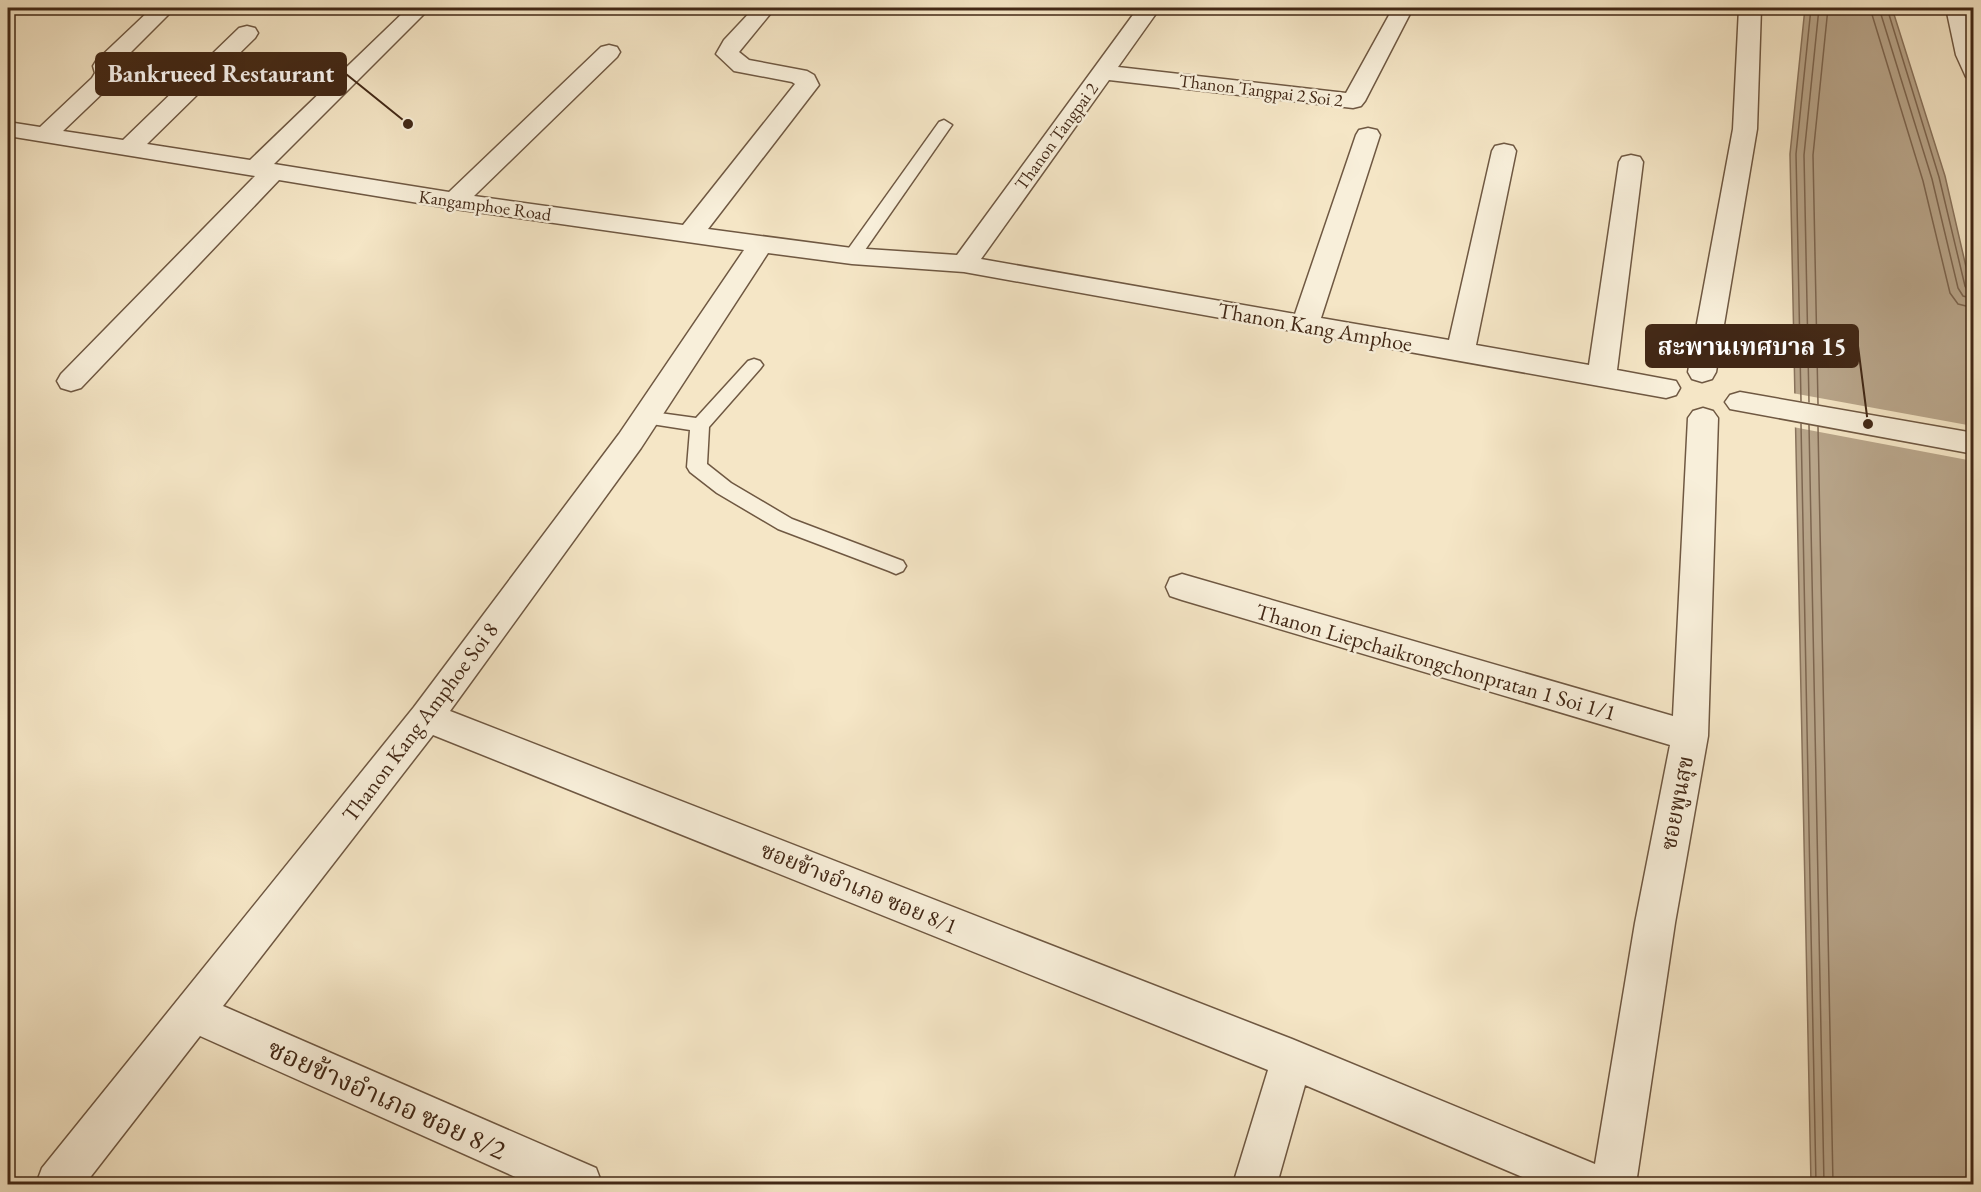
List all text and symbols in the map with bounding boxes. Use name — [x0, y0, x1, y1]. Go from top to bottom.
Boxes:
callout: Bankrueed Restaurant — [96, 53, 346, 95]
text: Bankrueed Restaurant — [108, 58, 334, 89]
street label: Thanon Tangpai 2 Soi 2 — [1178, 69, 1345, 112]
street label: Thanon Tangpai 2 — [1009, 77, 1103, 194]
street label: Kangamphoe Road — [417, 184, 554, 226]
street label: Thanon Kang Amphoe — [1216, 296, 1415, 358]
callout: สะพานเทศบาล 15 — [1646, 325, 1858, 367]
text: สะพานเทศบาล 15 — [1658, 331, 1846, 362]
street label: Thanon Liepchaikrongchonpratan 1 Soi 1/1 — [1252, 597, 1620, 727]
street label: Thanon Kang Amphoe Soi 8 — [335, 616, 505, 828]
street label: ซอยพูนสุข — [1654, 753, 1700, 853]
street label: ซอยข้างอำเภอ ซอย 8/1 — [756, 835, 962, 941]
street label: ซอยข้างอำเภอ ซอย 8/2 — [262, 1031, 512, 1167]

